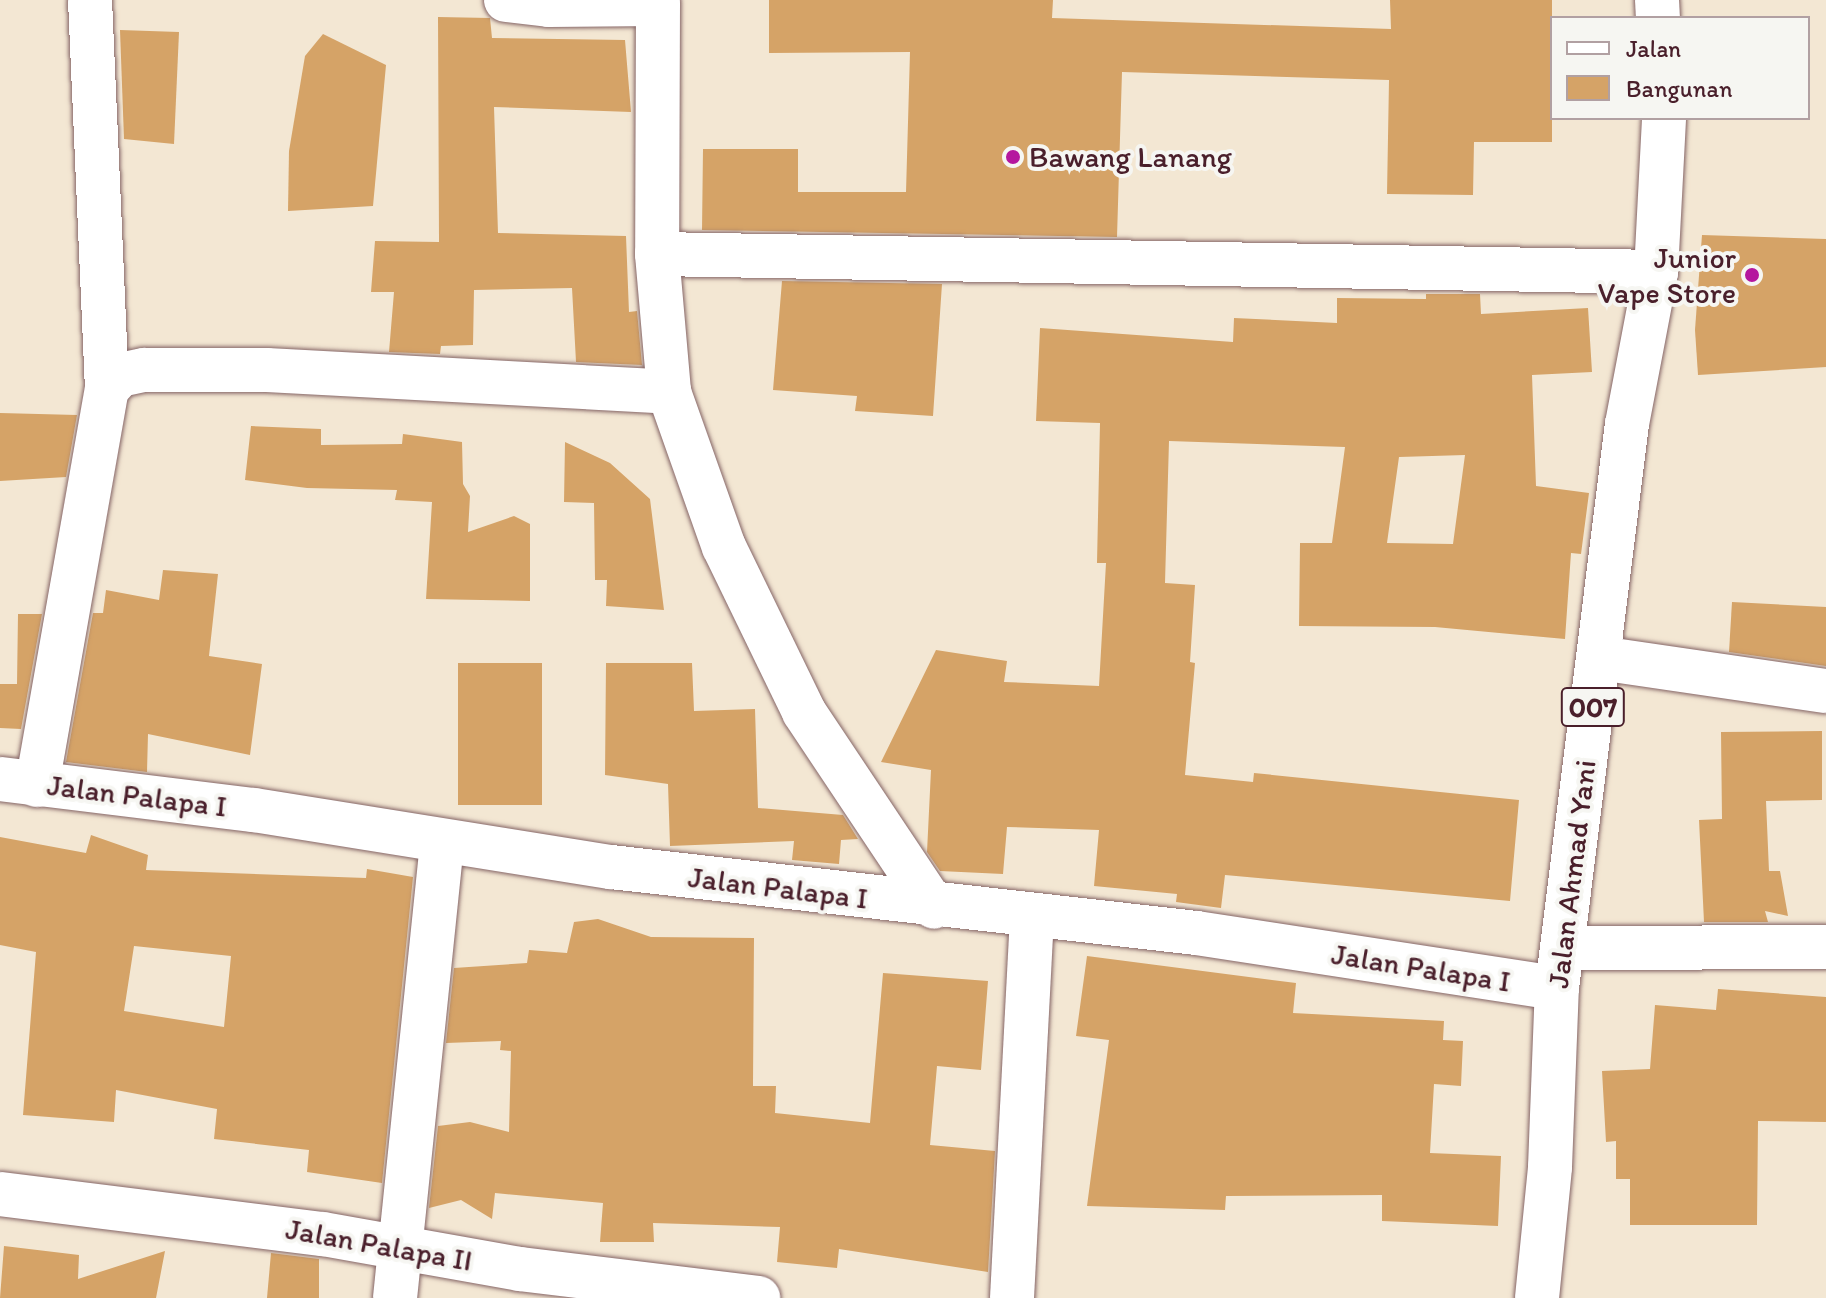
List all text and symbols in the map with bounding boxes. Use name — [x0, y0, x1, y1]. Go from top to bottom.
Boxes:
legend — [1550, 16, 1810, 120]
text: Jalan — [1626, 34, 1681, 63]
text: Bangunan — [1626, 74, 1733, 103]
place label: Bawang Lanang — [1029, 139, 1231, 175]
marker: Bawang Lanang — [1004, 148, 1022, 166]
place label: Junior Vape Store — [1598, 240, 1736, 310]
marker: Junior Vape Store — [1743, 266, 1761, 284]
road number: 007 — [1559, 683, 1627, 731]
street label: Jalan Ahmad Yani — [1540, 758, 1604, 990]
street label: Jalan Palapa I — [46, 767, 228, 825]
street label: Jalan Palapa I — [687, 859, 869, 917]
street label: Jalan Palapa I — [1330, 936, 1512, 1000]
street label: Jalan Palapa II — [284, 1211, 474, 1279]

